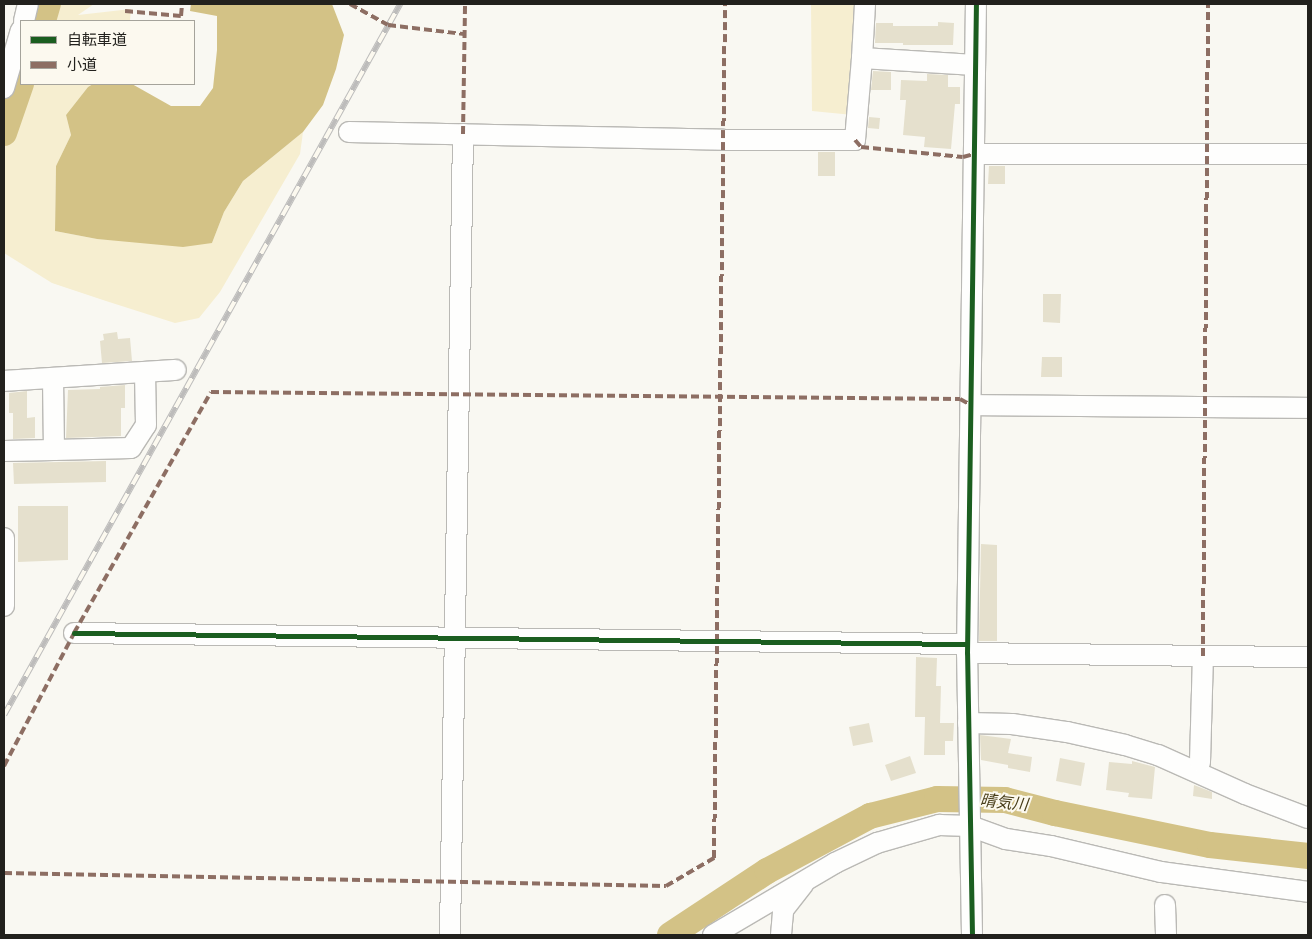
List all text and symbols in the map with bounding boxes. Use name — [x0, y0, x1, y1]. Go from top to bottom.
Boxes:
legend — [20, 20, 195, 85]
text: 自転車道 — [67, 29, 127, 51]
text: 小道 — [67, 54, 97, 76]
water label: 晴気川 — [979, 791, 1029, 815]

